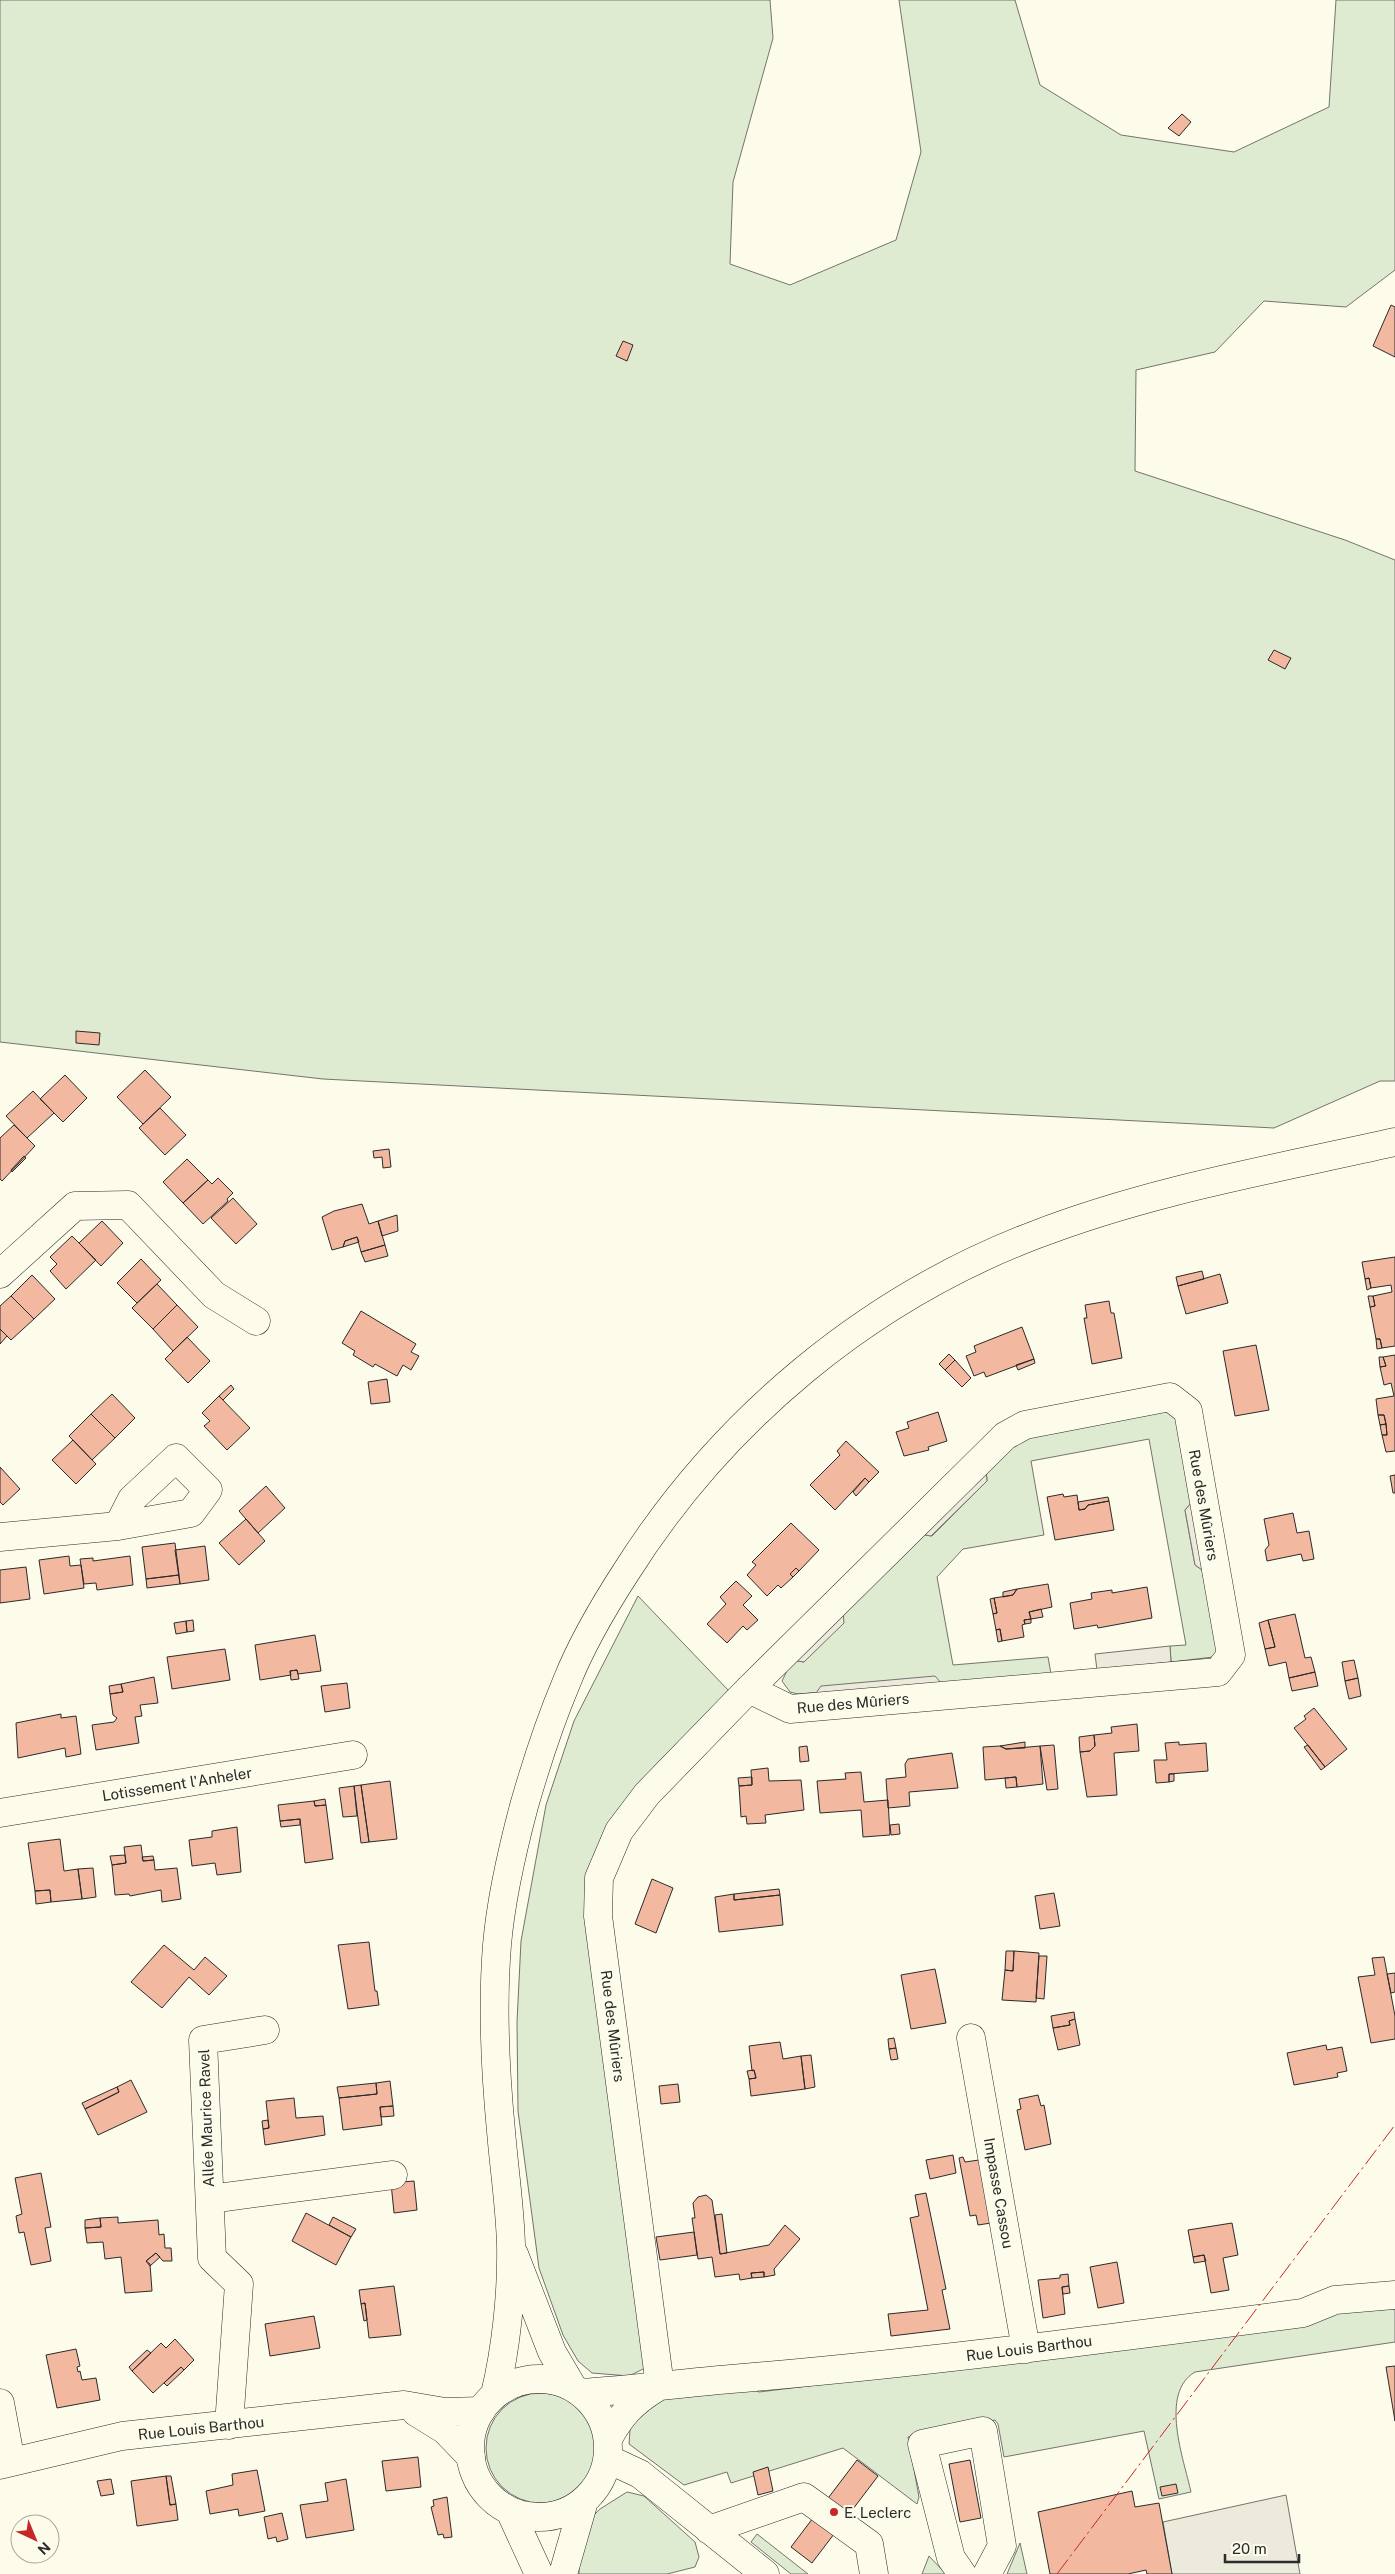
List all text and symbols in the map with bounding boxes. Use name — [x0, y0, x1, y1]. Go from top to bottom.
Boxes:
street label: Rue des Mûriers — [1186, 1448, 1222, 1562]
street label: Rue des Mûriers — [796, 1690, 910, 1716]
street label: Lotissement l'Anheler — [101, 1764, 253, 1804]
street label: Rue des Mûriers — [598, 1969, 628, 2083]
street label: Allée Maurice Ravel — [195, 2049, 217, 2187]
street label: Impasse Cassou — [981, 2136, 1017, 2250]
street label: Rue Louis Barthou — [965, 2332, 1093, 2364]
street label: Rue Louis Barthou — [137, 2413, 265, 2443]
place label: E. Leclerc — [844, 2504, 911, 2521]
marker: E. Leclerc — [828, 2506, 840, 2518]
north arrow — [10, 2514, 60, 2564]
scale bar — [1225, 2532, 1299, 2564]
text: N — [35, 2539, 54, 2558]
text: 20 m — [1232, 2540, 1267, 2557]

